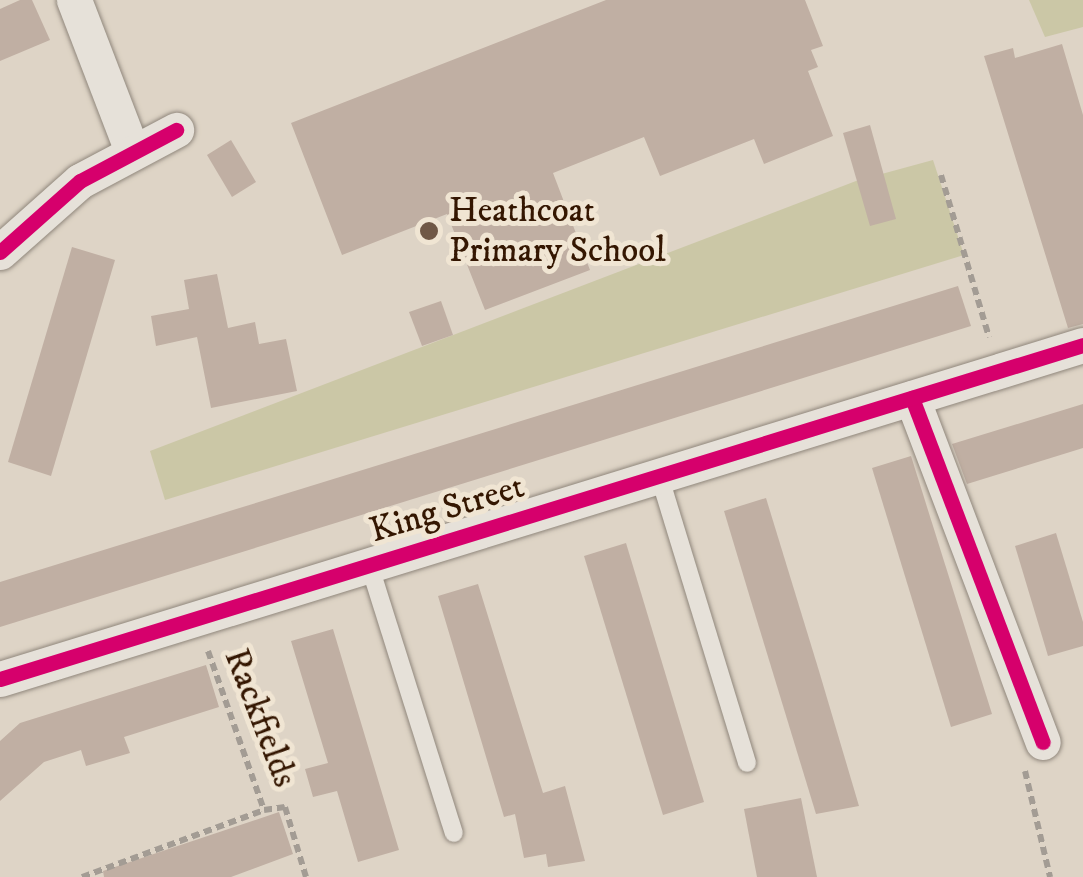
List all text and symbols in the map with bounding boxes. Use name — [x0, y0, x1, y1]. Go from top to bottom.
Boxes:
place label: Heathcoat Primary School — [449, 190, 666, 272]
marker: Heathcoat Primary School — [418, 220, 440, 242]
street label: King Street — [365, 466, 529, 552]
street label: Rackfields — [215, 643, 305, 793]

